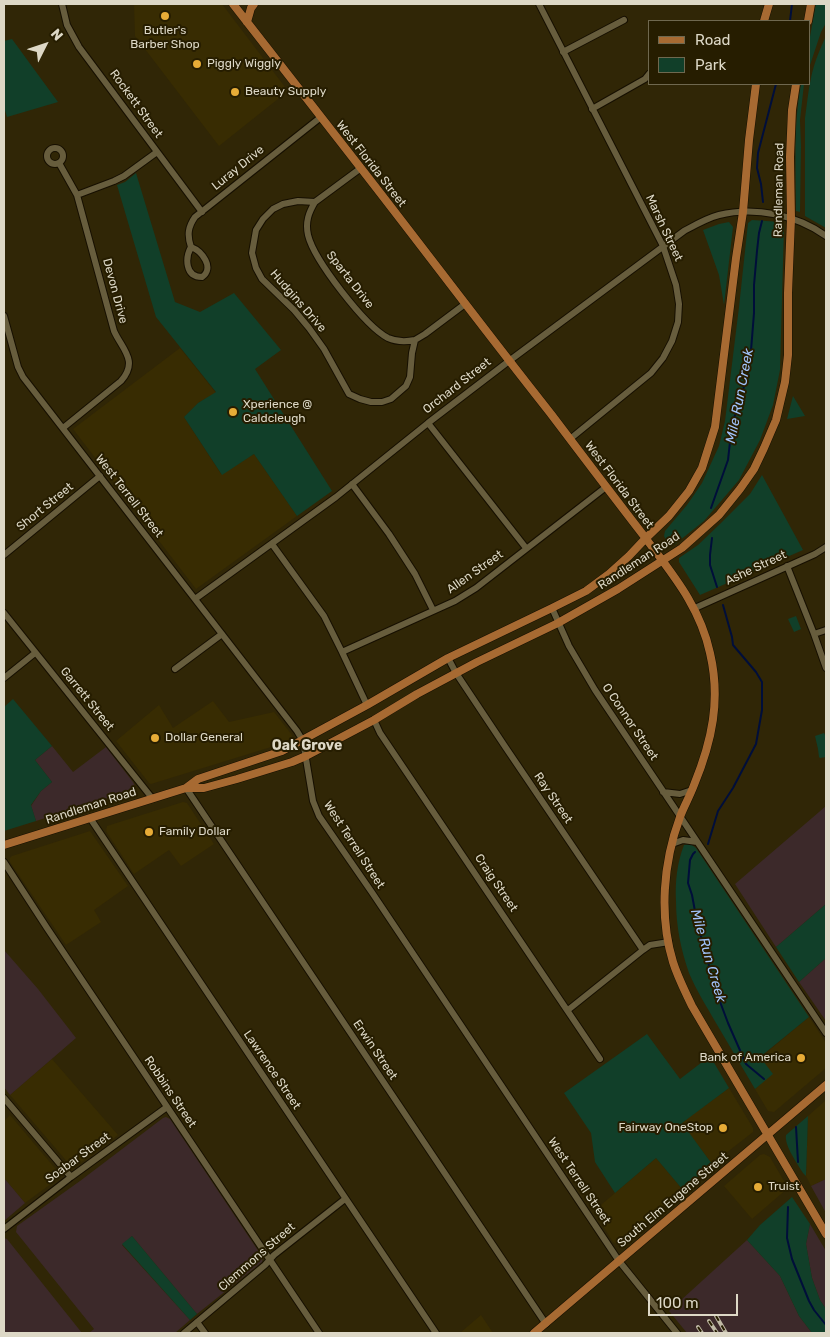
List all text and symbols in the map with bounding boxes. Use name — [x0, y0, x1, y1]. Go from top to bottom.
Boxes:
marker: Butler's Barber Shop — [159, 10, 171, 22]
north arrow — [20, 20, 70, 70]
legend — [648, 20, 810, 85]
place label: Butler's Barber Shop — [130, 24, 200, 52]
text: N — [47, 25, 66, 44]
text: Road — [695, 31, 731, 49]
text: Park — [695, 56, 726, 74]
place label: Piggly Wiggly — [207, 57, 281, 71]
marker: Piggly Wiggly — [191, 58, 203, 70]
street label: Rockett Street — [106, 67, 166, 141]
place label: Beauty Supply — [245, 85, 326, 99]
marker: Beauty Supply — [229, 86, 241, 98]
street label: West Florida Street — [333, 118, 409, 210]
street label: Luray Drive — [209, 143, 267, 193]
street label: Randleman Road — [771, 143, 787, 237]
street label: Marsh Street — [642, 192, 686, 264]
street label: Sparta Drive — [323, 248, 377, 312]
street label: Devon Drive — [99, 257, 131, 325]
street label: Hudgins Drive — [267, 267, 329, 335]
water label: Mile Run Creek — [723, 347, 757, 445]
street label: Orchard Street — [420, 355, 494, 417]
place label: Xperience @ Caldcleugh — [243, 398, 312, 426]
marker: Xperience @ Caldcleugh — [227, 406, 239, 418]
street label: West Florida Street — [582, 439, 656, 531]
street label: West Terrell Street — [92, 452, 166, 540]
street label: Short Street — [14, 480, 76, 534]
street label: Randleman Road — [595, 529, 683, 593]
street label: Allen Street — [444, 547, 506, 597]
street label: Ashe Street — [723, 548, 789, 588]
street label: Garrett Street — [57, 664, 117, 734]
street label: O Connor Street — [599, 681, 661, 763]
place label: Dollar General — [165, 731, 243, 745]
marker: Dollar General — [149, 732, 161, 744]
district label: Oak Grove — [272, 738, 342, 754]
street label: Ray Street — [531, 770, 575, 826]
street label: Randleman Road — [44, 785, 138, 827]
street label: West Terrell Street — [320, 799, 388, 891]
place label: Family Dollar — [159, 825, 231, 839]
marker: Family Dollar — [143, 826, 155, 838]
street label: Craig Street — [471, 851, 521, 915]
water label: Mile Run Creek — [687, 907, 729, 1005]
street label: Erwin Street — [350, 1017, 400, 1083]
street label: Lawrence Street — [240, 1028, 304, 1112]
place label: Bank of America — [699, 1051, 791, 1065]
marker: Bank of America — [795, 1052, 807, 1064]
street label: Robbins Street — [141, 1054, 199, 1130]
place label: Fairway OneStop — [618, 1121, 713, 1135]
marker: Fairway OneStop — [717, 1122, 729, 1134]
street label: Soabar Street — [43, 1130, 113, 1186]
street label: West Terrell Street — [545, 1135, 613, 1227]
street label: South Elm Eugene Street — [615, 1149, 731, 1251]
place label: Truist — [768, 1180, 799, 1194]
marker: Truist — [752, 1181, 764, 1193]
street label: Clemmons Street — [216, 1220, 298, 1294]
scale bar — [650, 1284, 740, 1316]
text: 100 m — [656, 1294, 698, 1312]

